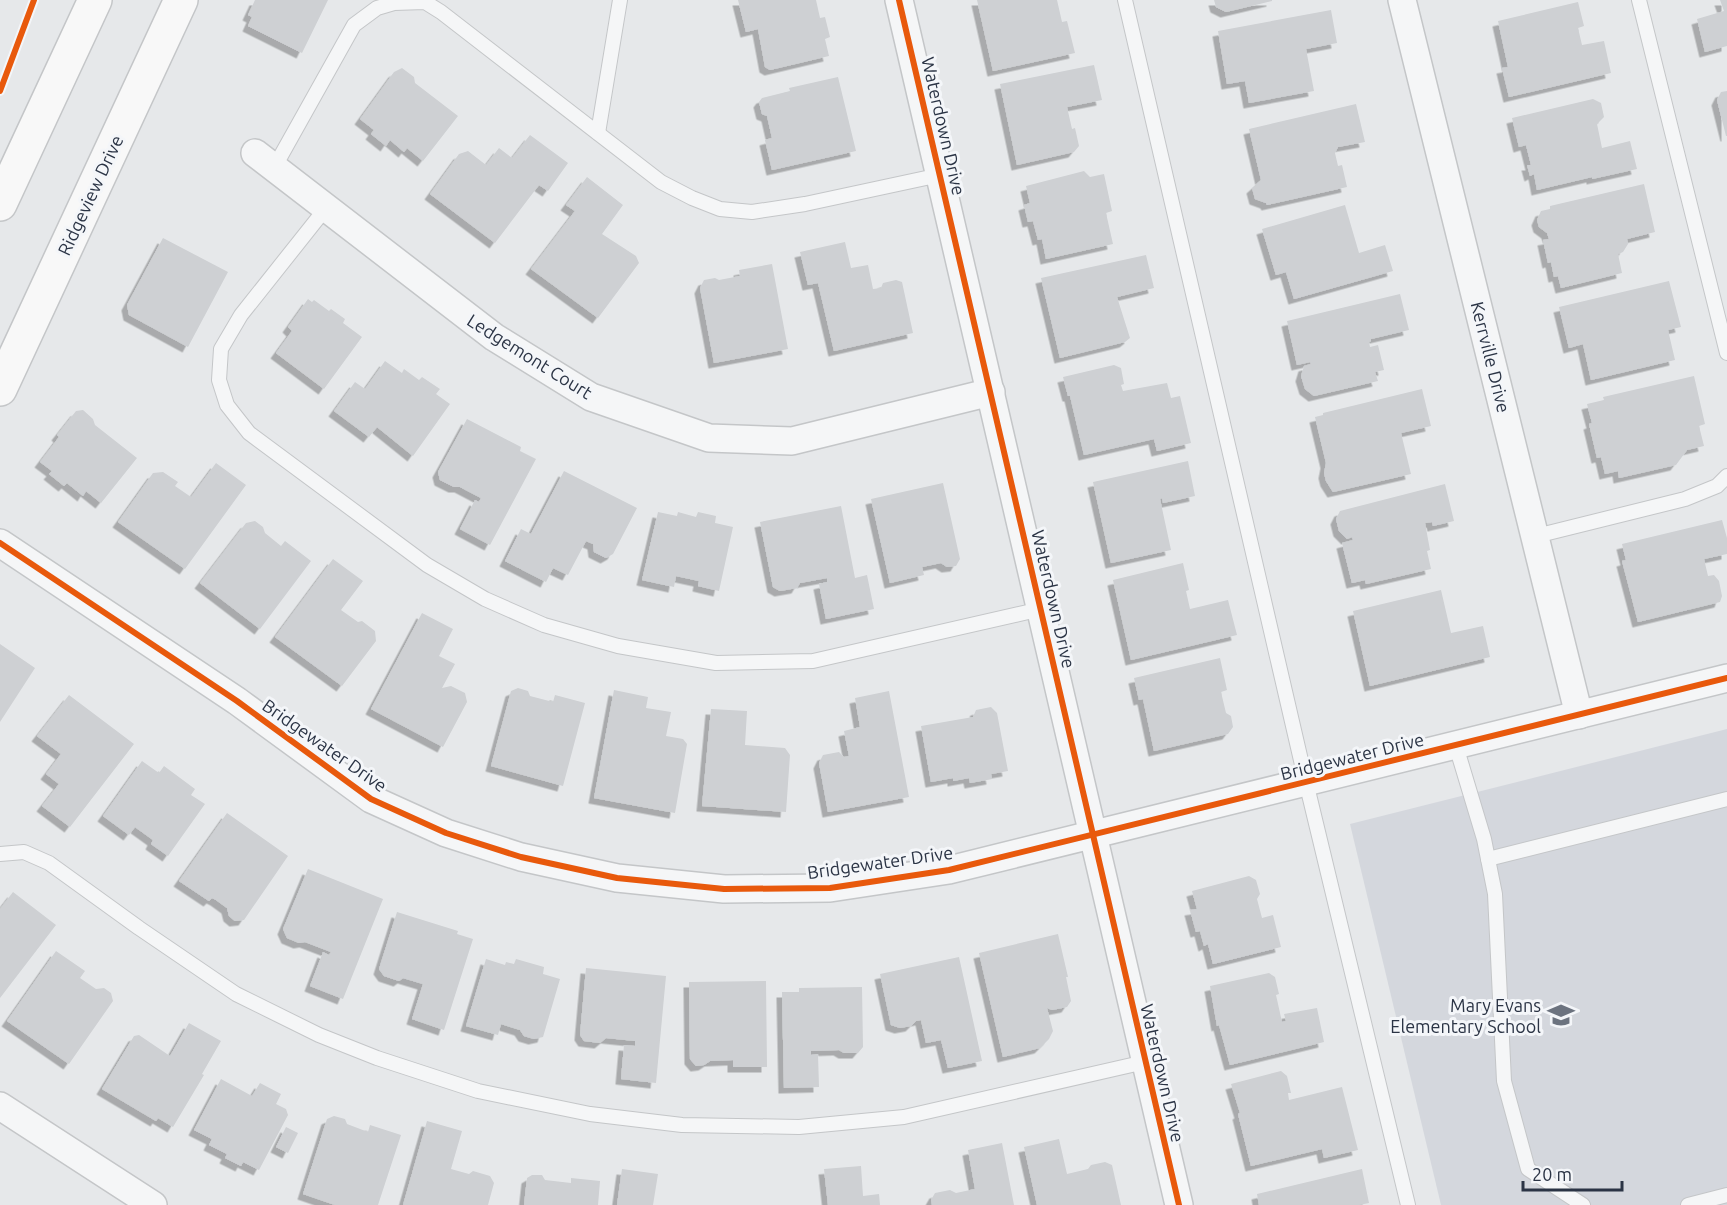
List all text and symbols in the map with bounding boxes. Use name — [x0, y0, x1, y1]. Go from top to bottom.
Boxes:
street label: Waterdown Drive — [918, 55, 970, 197]
street label: Ridgeview Drive — [53, 132, 127, 258]
street label: Kerrville Drive — [1468, 299, 1514, 415]
street label: Ledgemont Court — [464, 310, 596, 402]
street label: Waterdown Drive — [1028, 528, 1080, 670]
street label: Bridgewater Drive — [259, 695, 391, 795]
street label: Bridgewater Drive — [1278, 729, 1426, 783]
street label: Bridgewater Drive — [806, 842, 954, 882]
place label: Mary Evans Elementary School — [1390, 995, 1541, 1036]
school or university icon: Mary Evans Elementary School — [1546, 1000, 1576, 1030]
street label: Waterdown Drive — [1137, 1002, 1189, 1144]
scale bar — [1523, 1154, 1622, 1192]
text: 20 m — [1532, 1164, 1572, 1184]

